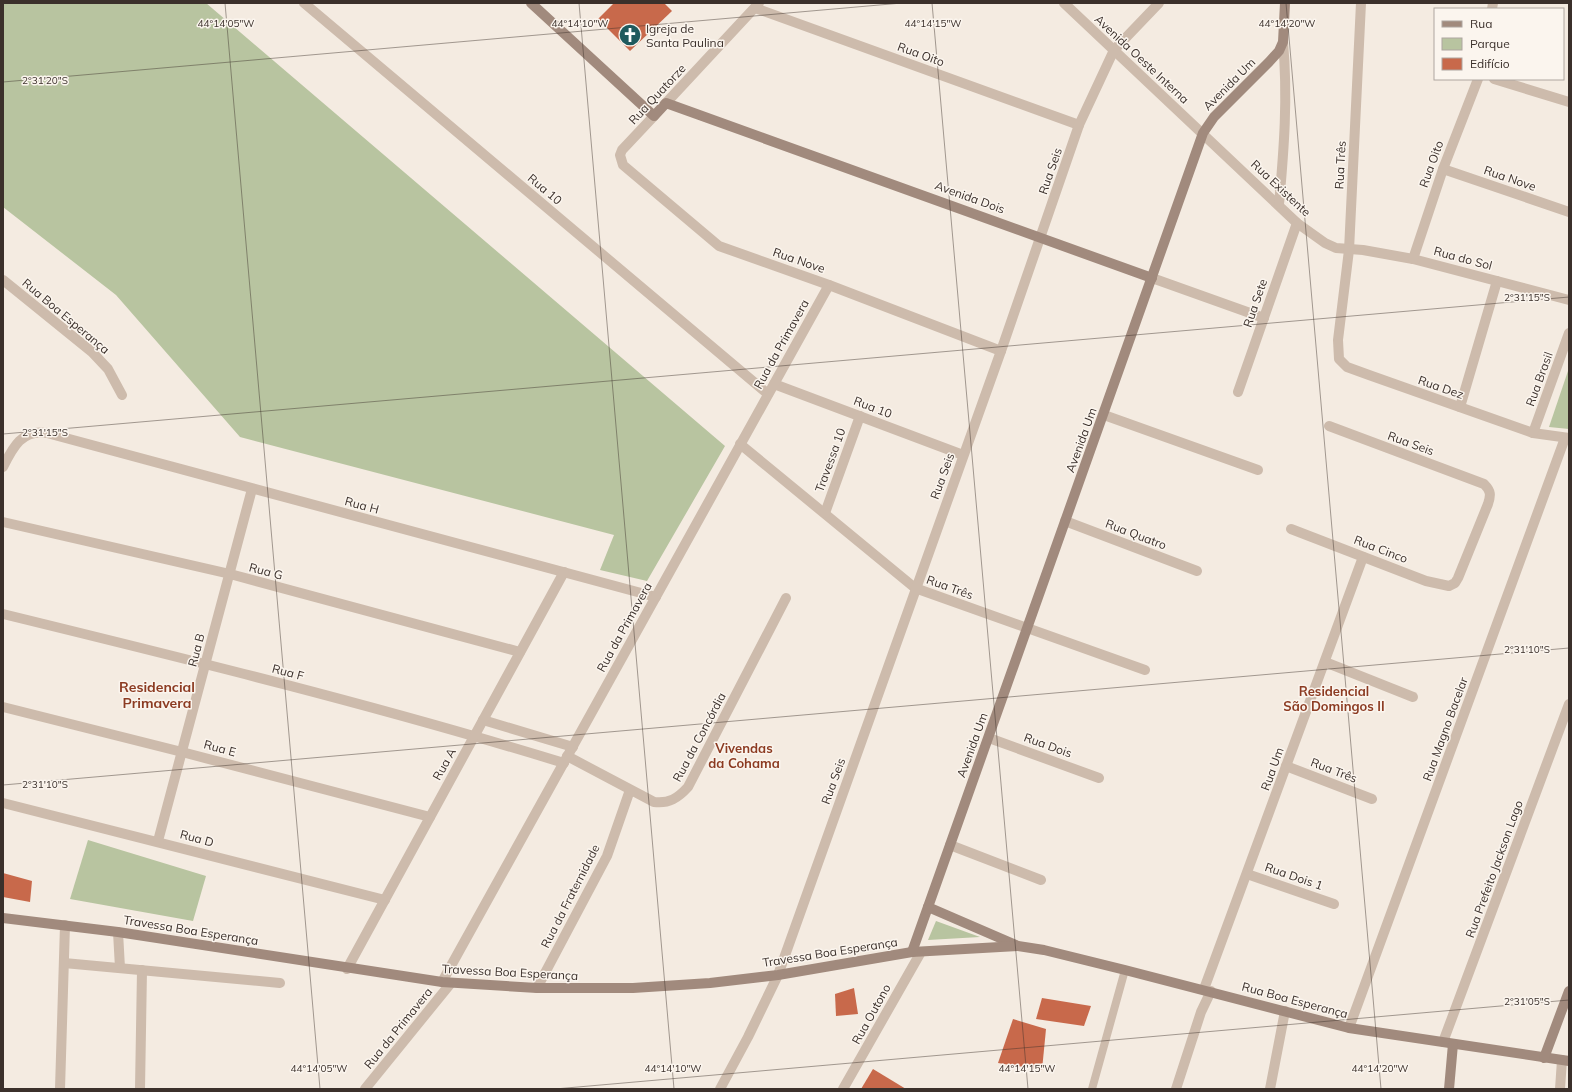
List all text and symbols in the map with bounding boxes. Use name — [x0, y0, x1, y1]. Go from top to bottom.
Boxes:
legend — [1434, 8, 1564, 80]
street label: Avenida Oeste Interna — [1092, 11, 1192, 107]
text: Rua — [1470, 16, 1492, 31]
text: 44°14'05"W — [198, 17, 254, 30]
text: 44°14'10"W — [552, 17, 608, 30]
text: 44°14'15"W — [905, 17, 961, 30]
text: 44°14'20"W — [1259, 17, 1315, 30]
place label: Igreja de Santa Paulina — [646, 21, 724, 50]
church icon: Igreja de Santa Paulina — [617, 22, 643, 48]
text: Parque — [1470, 36, 1510, 51]
street label: Rua Oito — [896, 39, 947, 69]
street label: Avenida Um — [1200, 55, 1258, 113]
text: Edifício — [1470, 56, 1510, 71]
street label: Rua Quatorze — [625, 61, 689, 127]
text: 2°31'20"S — [22, 74, 68, 87]
street label: Rua Oito — [1416, 138, 1446, 189]
street label: Rua Três — [1331, 140, 1349, 190]
street label: Rua Seis — [1035, 146, 1065, 196]
street label: Rua Existente — [1248, 157, 1314, 219]
street label: Rua Nove — [1482, 162, 1538, 194]
street label: Rua 10 — [525, 170, 565, 208]
street label: Avenida Dois — [933, 177, 1007, 217]
street label: Rua do Sol — [1432, 243, 1494, 273]
street label: Rua Nove — [771, 244, 827, 276]
street label: Rua Boa Esperança — [19, 275, 113, 357]
street label: Rua Sete — [1240, 277, 1270, 329]
text: 2°31'15"S — [1504, 291, 1550, 304]
street label: Rua da Primavera — [750, 297, 812, 391]
street label: Rua Brasil — [1522, 350, 1556, 408]
street label: Rua Dez — [1416, 372, 1466, 402]
street label: Rua 10 — [852, 393, 894, 421]
street label: Avenida Um — [1062, 405, 1100, 475]
text: 2°31'15"S — [22, 426, 68, 439]
street label: Travessa 10 — [811, 426, 849, 494]
street label: Rua Seis — [1386, 428, 1436, 458]
street label: Rua Seis — [927, 451, 957, 501]
street label: Rua H — [343, 493, 381, 517]
street label: Rua Quatro — [1103, 515, 1169, 553]
street label: Rua Cinco — [1352, 532, 1410, 566]
street label: Rua G — [247, 559, 285, 583]
street label: Rua Três — [925, 572, 975, 602]
street label: Rua da Primavera — [593, 580, 655, 674]
street label: Rua B — [184, 632, 208, 668]
text: 2°31'10"S — [1504, 643, 1550, 656]
street label: Rua F — [270, 661, 306, 683]
street label: Rua Magno Bacelar — [1419, 674, 1471, 783]
district label: Residencial Primavera — [119, 678, 195, 712]
district label: Residencial São Domingos II — [1283, 683, 1385, 714]
street label: Rua da Concórdia — [669, 690, 729, 784]
street label: Avenida Um — [953, 710, 991, 780]
street label: Rua Dois — [1022, 729, 1074, 761]
street label: Rua E — [202, 737, 238, 759]
district label: Vivendas da Cohama — [708, 740, 780, 771]
street label: Rua A — [429, 745, 459, 783]
street label: Rua Um — [1257, 745, 1287, 793]
street label: Rua Três — [1309, 754, 1359, 786]
street label: Rua Seis — [818, 756, 848, 806]
text: 2°31'10"S — [22, 778, 68, 791]
street label: Rua Prefeito Jackson Lago — [1462, 798, 1526, 940]
street label: Rua D — [178, 826, 216, 850]
street label: Rua da Fraternidade — [537, 842, 603, 950]
street label: Rua Dois 1 — [1263, 859, 1325, 893]
street label: Travessa Boa Esperança — [122, 912, 260, 948]
street label: Travessa Boa Esperança — [761, 934, 899, 970]
street label: Travessa Boa Esperança — [441, 961, 579, 983]
street label: Rua Boa Esperança — [1240, 979, 1350, 1021]
street label: Rua Outono — [848, 981, 894, 1047]
street label: Rua da Primavera — [361, 984, 435, 1072]
text: 2°31'05"S — [1504, 995, 1550, 1008]
text: 44°14'05"W — [291, 1062, 347, 1075]
text: 44°14'10"W — [645, 1062, 701, 1075]
text: 44°14'15"W — [999, 1062, 1055, 1075]
text: 44°14'20"W — [1352, 1062, 1408, 1075]

